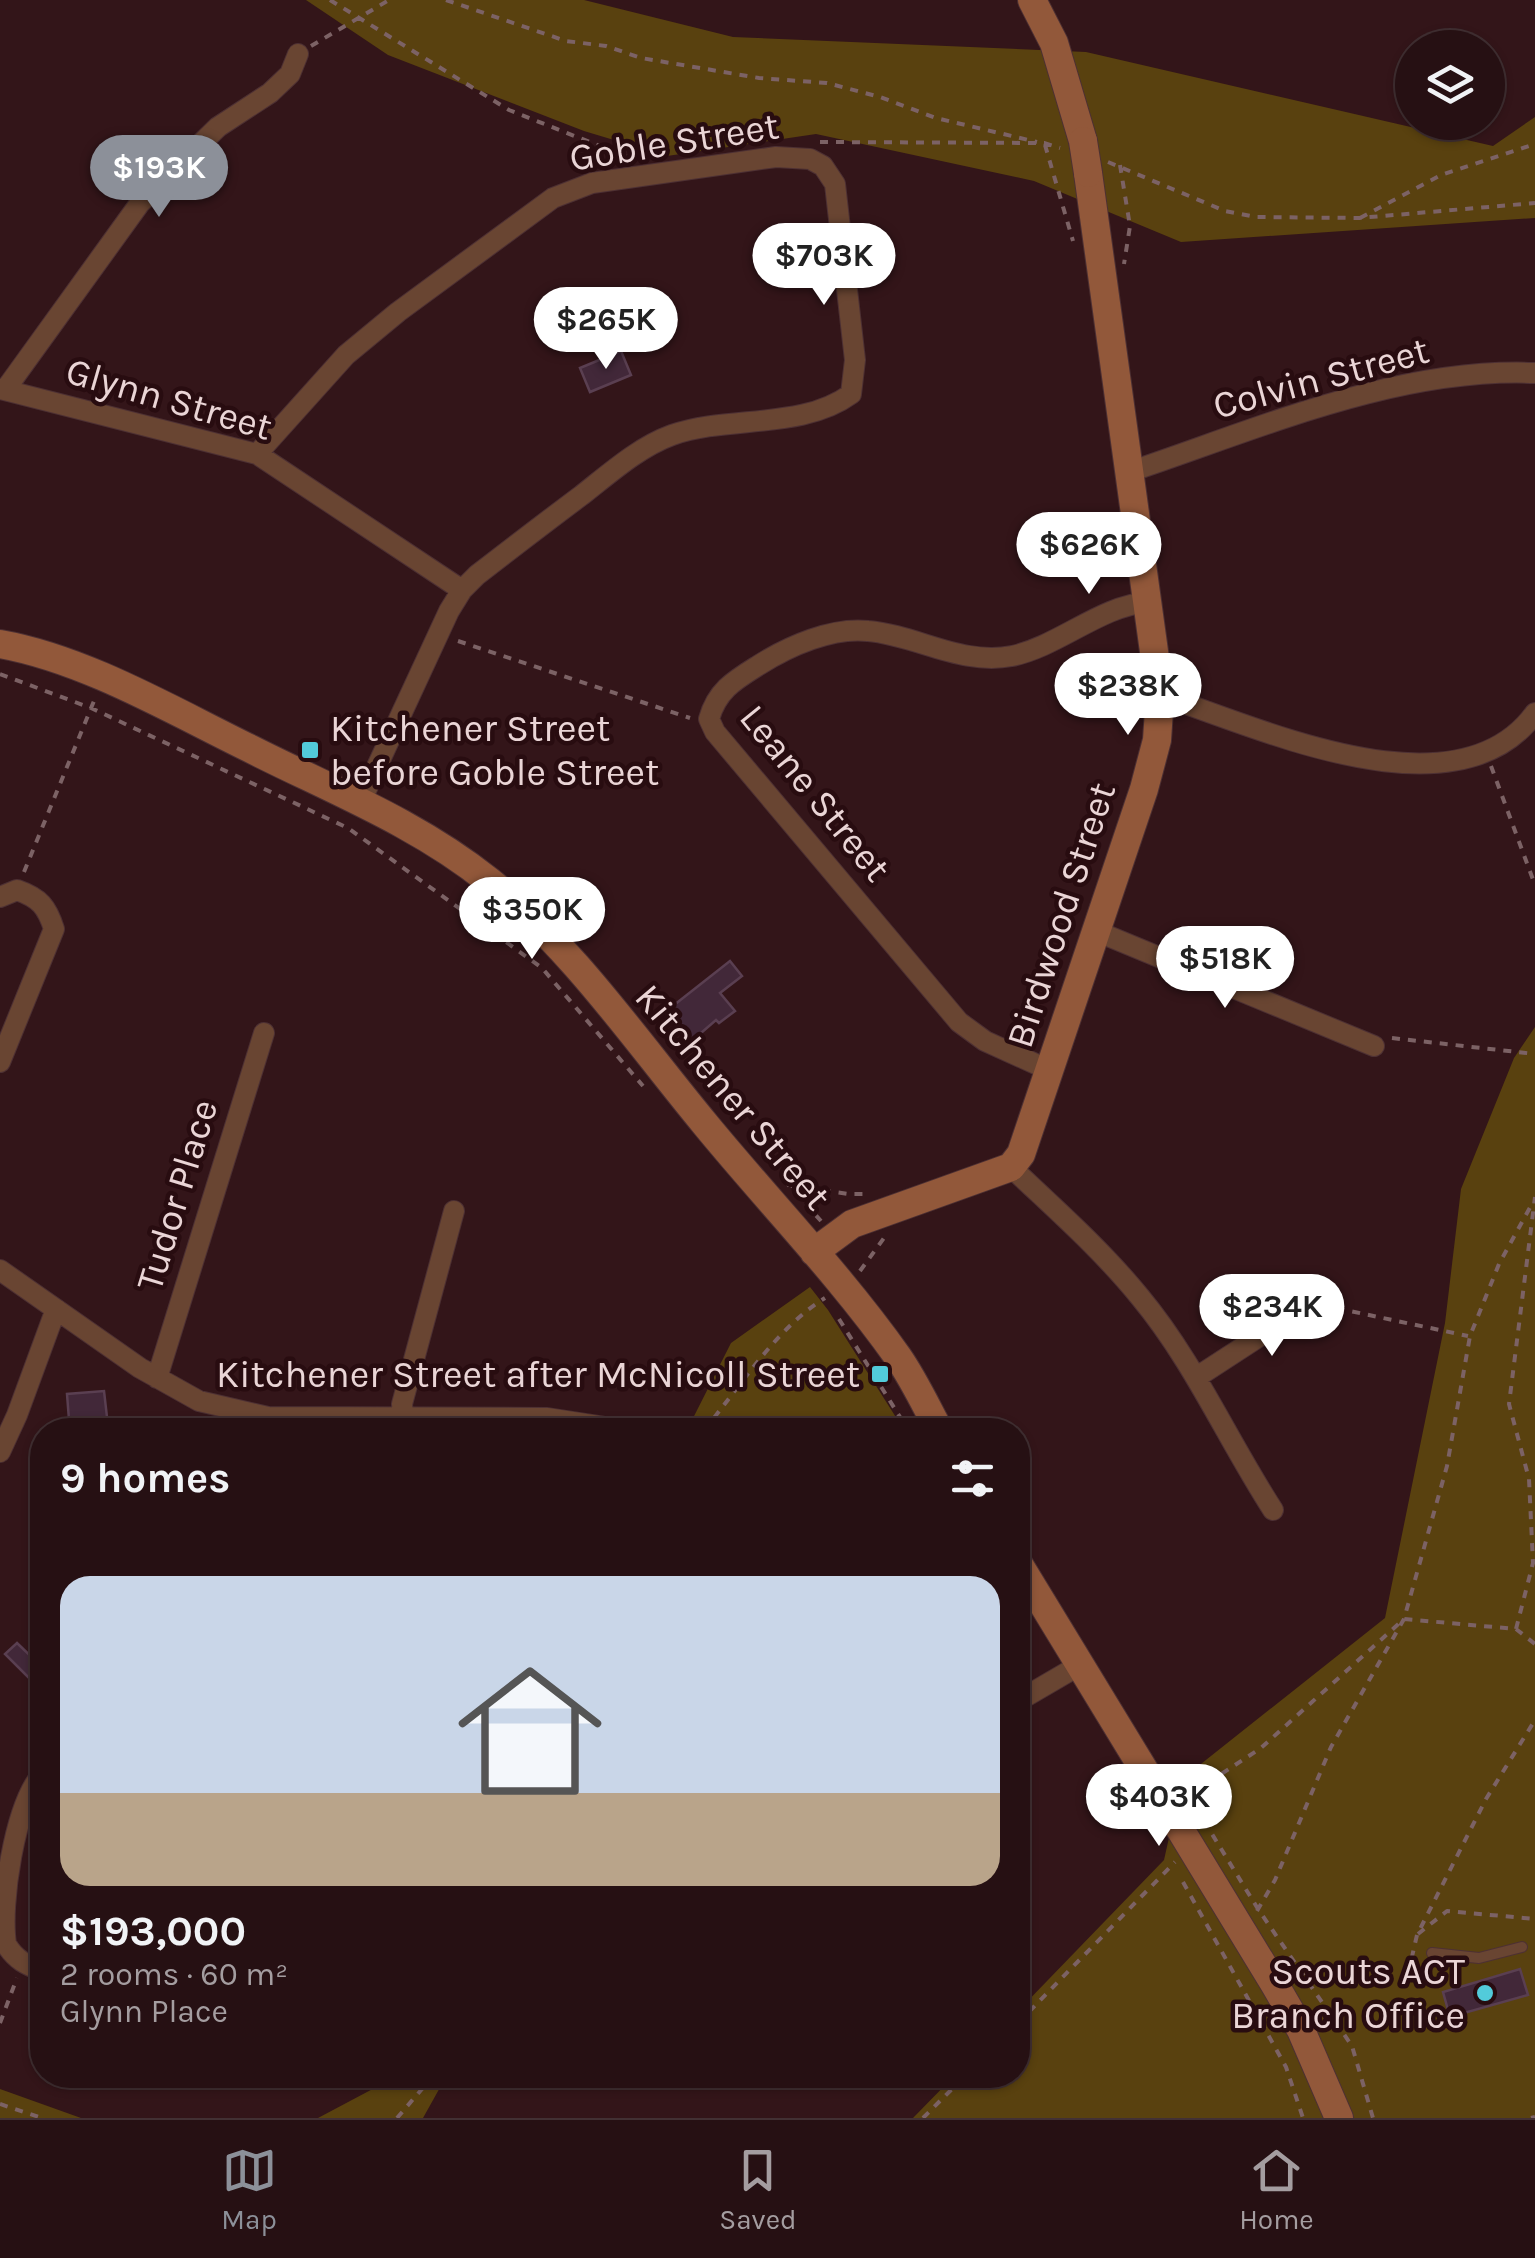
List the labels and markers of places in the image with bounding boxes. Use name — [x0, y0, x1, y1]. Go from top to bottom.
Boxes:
pin: $193K — [89, 135, 229, 220]
pin: $703K — [754, 223, 894, 308]
pin: $265K — [536, 287, 676, 372]
pin: $626K — [1019, 512, 1159, 597]
pin: $238K — [1058, 653, 1198, 738]
place label: Kitchener Street before Goble Street — [330, 706, 659, 795]
marker: Kitchener Street before Goble Street — [299, 739, 321, 761]
pin: $350K — [462, 877, 602, 962]
pin: $518K — [1155, 926, 1295, 1011]
pin: $234K — [1202, 1274, 1342, 1359]
place label: Kitchener Street after McNicoll Street — [216, 1352, 860, 1397]
marker: Kitchener Street after McNicoll Street — [869, 1363, 891, 1385]
pin: $403K — [1089, 1764, 1229, 1849]
place label: Scouts ACT Branch Office — [1231, 1949, 1465, 2038]
marker: Scouts ACT Branch Office — [1474, 1982, 1496, 2004]

